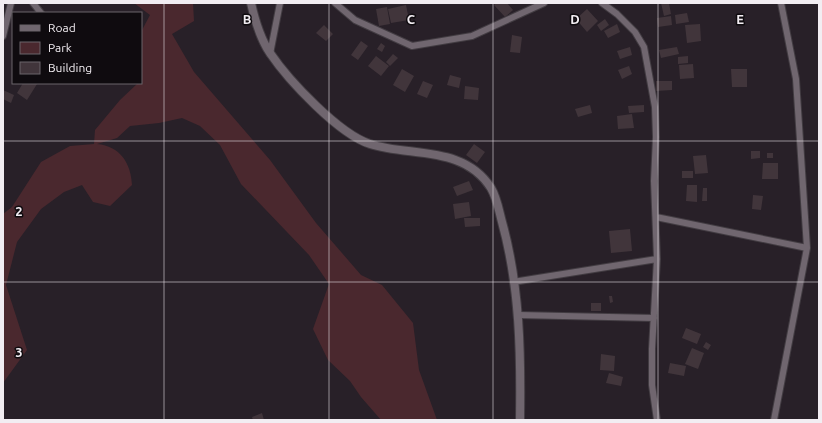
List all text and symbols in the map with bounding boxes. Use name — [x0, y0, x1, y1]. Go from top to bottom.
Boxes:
legend — [12, 12, 142, 84]
text: B — [243, 12, 252, 26]
text: C — [407, 12, 416, 26]
text: D — [570, 12, 580, 26]
text: E — [736, 12, 744, 26]
text: Road — [48, 21, 76, 34]
text: Park — [48, 41, 72, 54]
text: Building — [48, 61, 92, 74]
text: 2 — [15, 204, 23, 218]
text: 3 — [15, 345, 23, 359]

